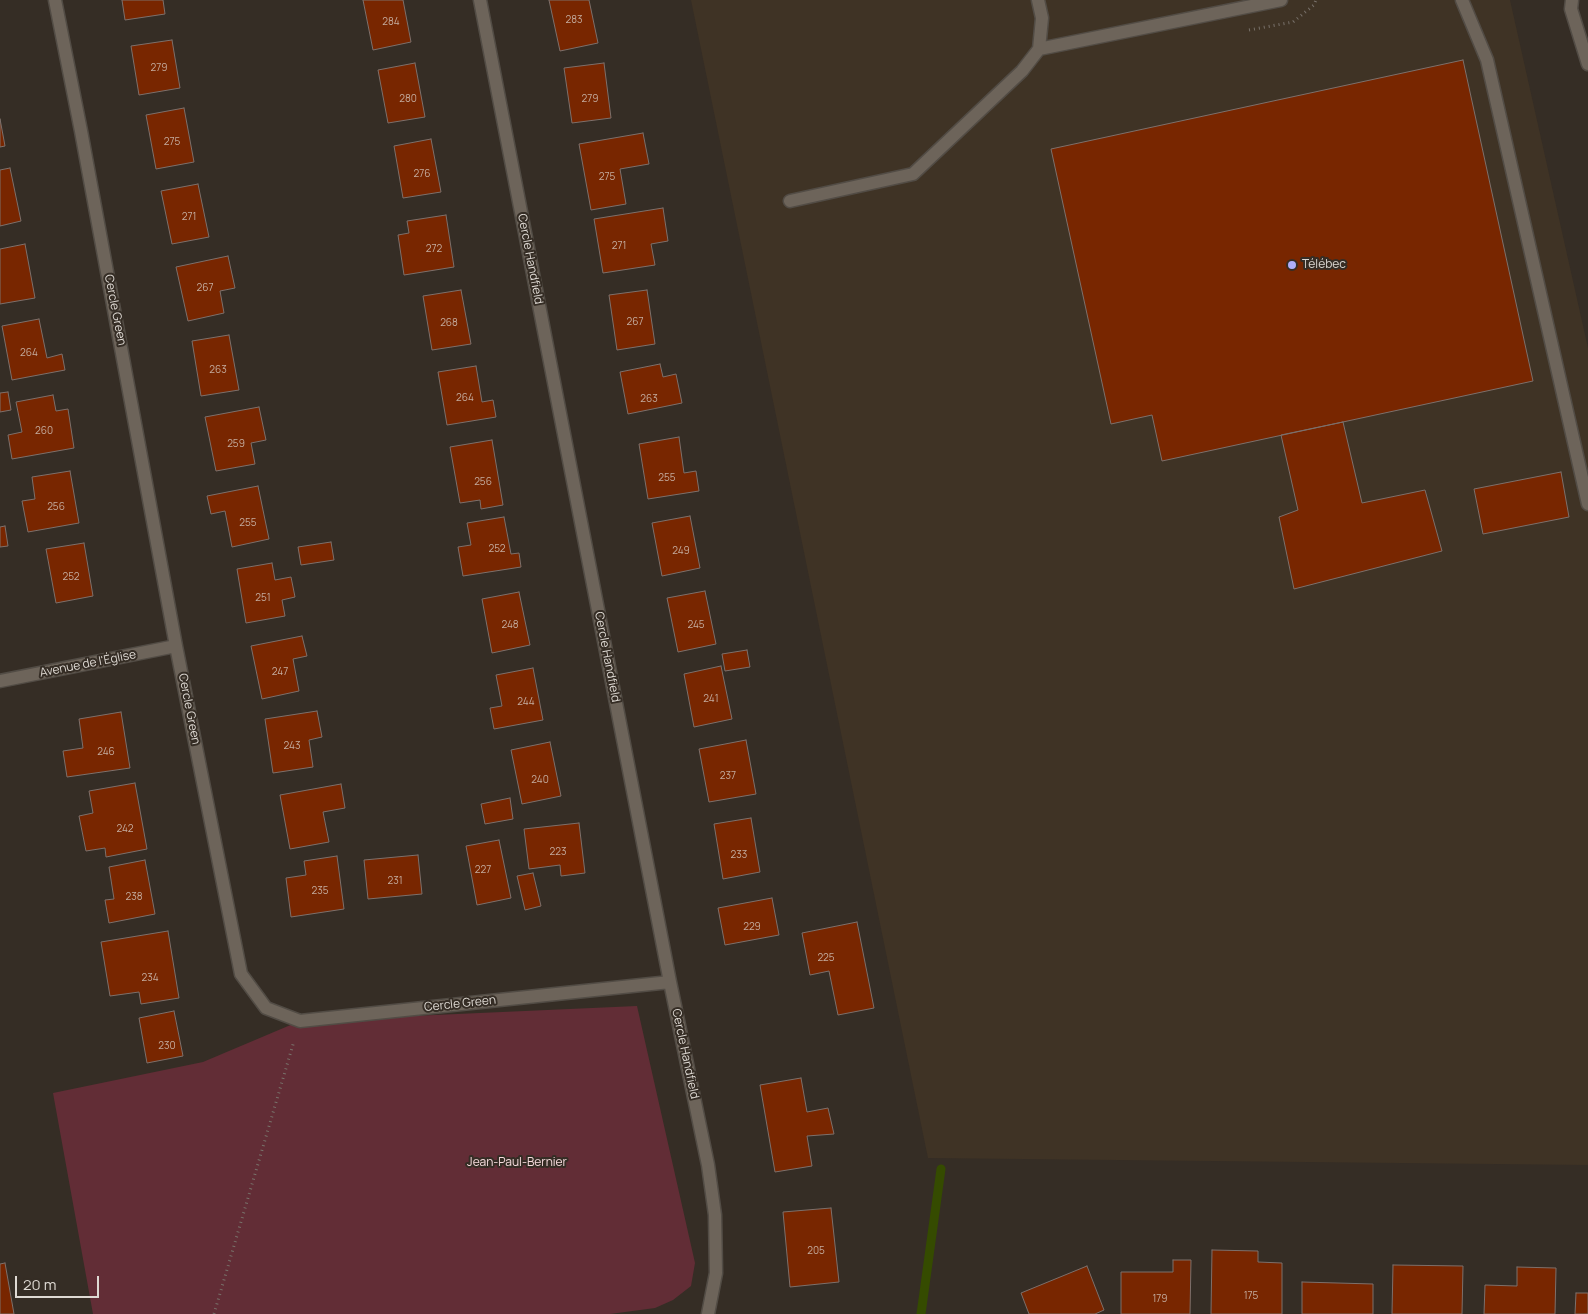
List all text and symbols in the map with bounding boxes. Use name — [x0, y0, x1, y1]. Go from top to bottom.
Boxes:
house number: 283 — [565, 14, 583, 26]
house number: 284 — [382, 16, 400, 28]
house number: 279 — [151, 62, 167, 74]
house number: 280 — [399, 93, 417, 105]
house number: 279 — [582, 93, 598, 105]
house number: 275 — [164, 136, 180, 148]
house number: 276 — [414, 168, 430, 180]
house number: 275 — [599, 171, 615, 183]
house number: 271 — [182, 211, 196, 223]
street label: Cercle Handfield — [514, 213, 546, 305]
house number: 271 — [612, 240, 626, 252]
house number: 272 — [426, 243, 442, 255]
place label: Télébec — [1302, 258, 1346, 272]
marker: Télébec — [1286, 259, 1298, 271]
street label: Cercle Green — [101, 273, 129, 347]
house number: 267 — [197, 282, 213, 294]
house number: 267 — [627, 316, 643, 328]
house number: 268 — [440, 317, 458, 329]
house number: 264 — [20, 347, 38, 359]
house number: 263 — [209, 364, 227, 376]
house number: 264 — [456, 392, 474, 404]
house number: 263 — [640, 393, 658, 405]
house number: 260 — [35, 425, 53, 437]
house number: 259 — [227, 438, 245, 450]
house number: 255 — [658, 472, 676, 484]
house number: 256 — [474, 476, 492, 488]
house number: 256 — [47, 501, 65, 513]
house number: 255 — [239, 517, 257, 529]
house number: 252 — [489, 543, 505, 555]
house number: 249 — [672, 545, 690, 557]
house number: 252 — [63, 571, 79, 583]
house number: 251 — [255, 592, 271, 604]
street label: Cercle Handfield — [591, 611, 623, 703]
house number: 248 — [501, 619, 519, 631]
house number: 245 — [687, 619, 705, 631]
street label: Avenue de l'Église — [39, 648, 137, 680]
house number: 247 — [272, 666, 288, 678]
street label: Cercle Green — [175, 672, 203, 746]
house number: 241 — [703, 693, 719, 705]
house number: 244 — [517, 696, 535, 708]
house number: 243 — [284, 740, 300, 752]
house number: 246 — [97, 746, 115, 758]
house number: 237 — [720, 770, 736, 782]
house number: 240 — [531, 774, 549, 786]
house number: 242 — [116, 823, 134, 835]
house number: 223 — [550, 846, 566, 858]
house number: 233 — [731, 849, 747, 861]
house number: 227 — [475, 864, 491, 876]
house number: 231 — [387, 875, 403, 887]
house number: 235 — [311, 885, 329, 897]
house number: 238 — [125, 891, 143, 903]
house number: 229 — [743, 921, 761, 933]
house number: 225 — [817, 952, 835, 964]
house number: 234 — [141, 972, 159, 984]
street label: Cercle Green — [423, 993, 497, 1015]
street label: Cercle Handfield — [668, 1008, 702, 1100]
house number: 230 — [158, 1040, 176, 1052]
park label: Jean-Paul-Bernier — [467, 1156, 567, 1170]
house number: 205 — [807, 1245, 825, 1257]
scale bar — [18, 1266, 101, 1298]
text: 20 m — [23, 1274, 56, 1295]
house number: 175 — [1244, 1290, 1258, 1302]
house number: 179 — [1152, 1293, 1168, 1305]

